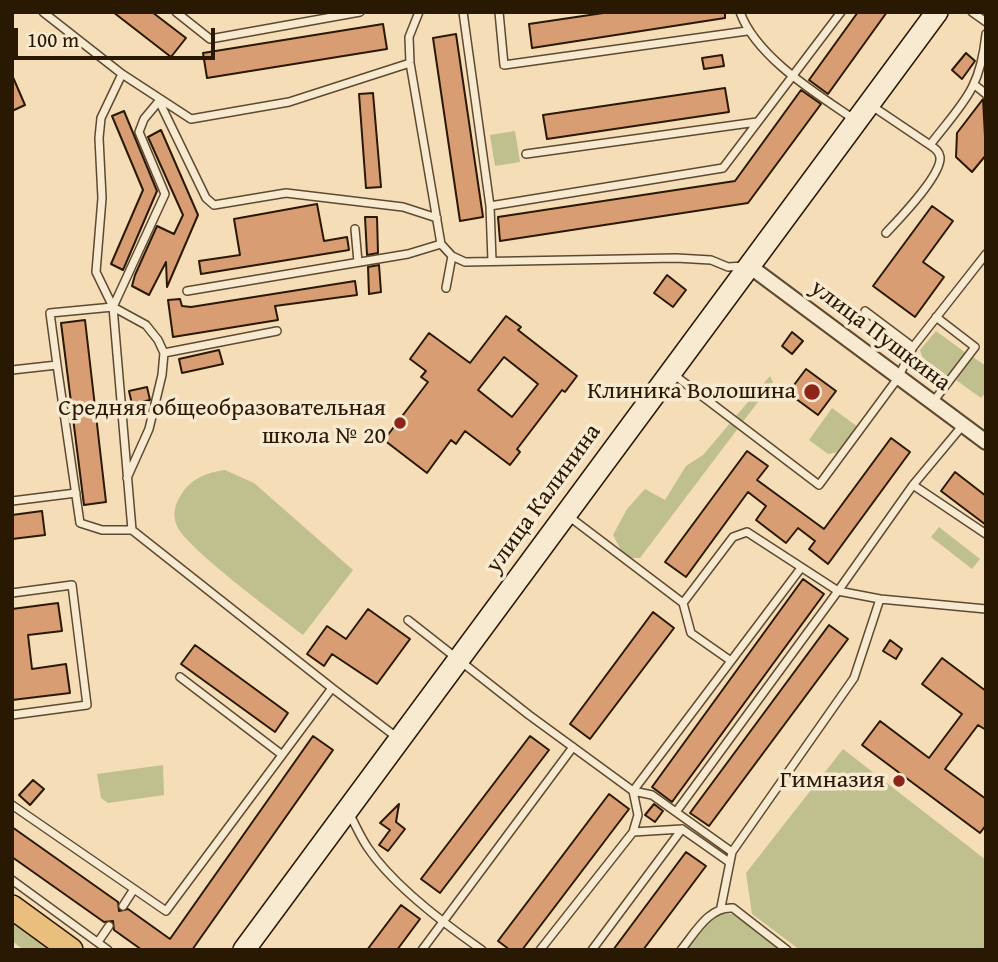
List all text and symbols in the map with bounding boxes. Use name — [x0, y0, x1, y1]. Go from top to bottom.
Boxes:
scale bar — [18, 14, 219, 58]
text: 100 m — [27, 24, 79, 55]
street label: улица Пушкина — [804, 274, 956, 398]
place label: Клиника Волошина — [587, 378, 796, 406]
marker: Клиника Волошина — [802, 382, 822, 402]
place label: Средняя общеобразовательная школа № 20 — [58, 395, 386, 451]
marker: Средняя общеобразовательная школа № 20 — [392, 415, 408, 431]
street label: улица Калинина — [480, 419, 608, 579]
place label: Гимназия — [780, 767, 885, 795]
marker: Гимназия — [891, 773, 907, 789]

